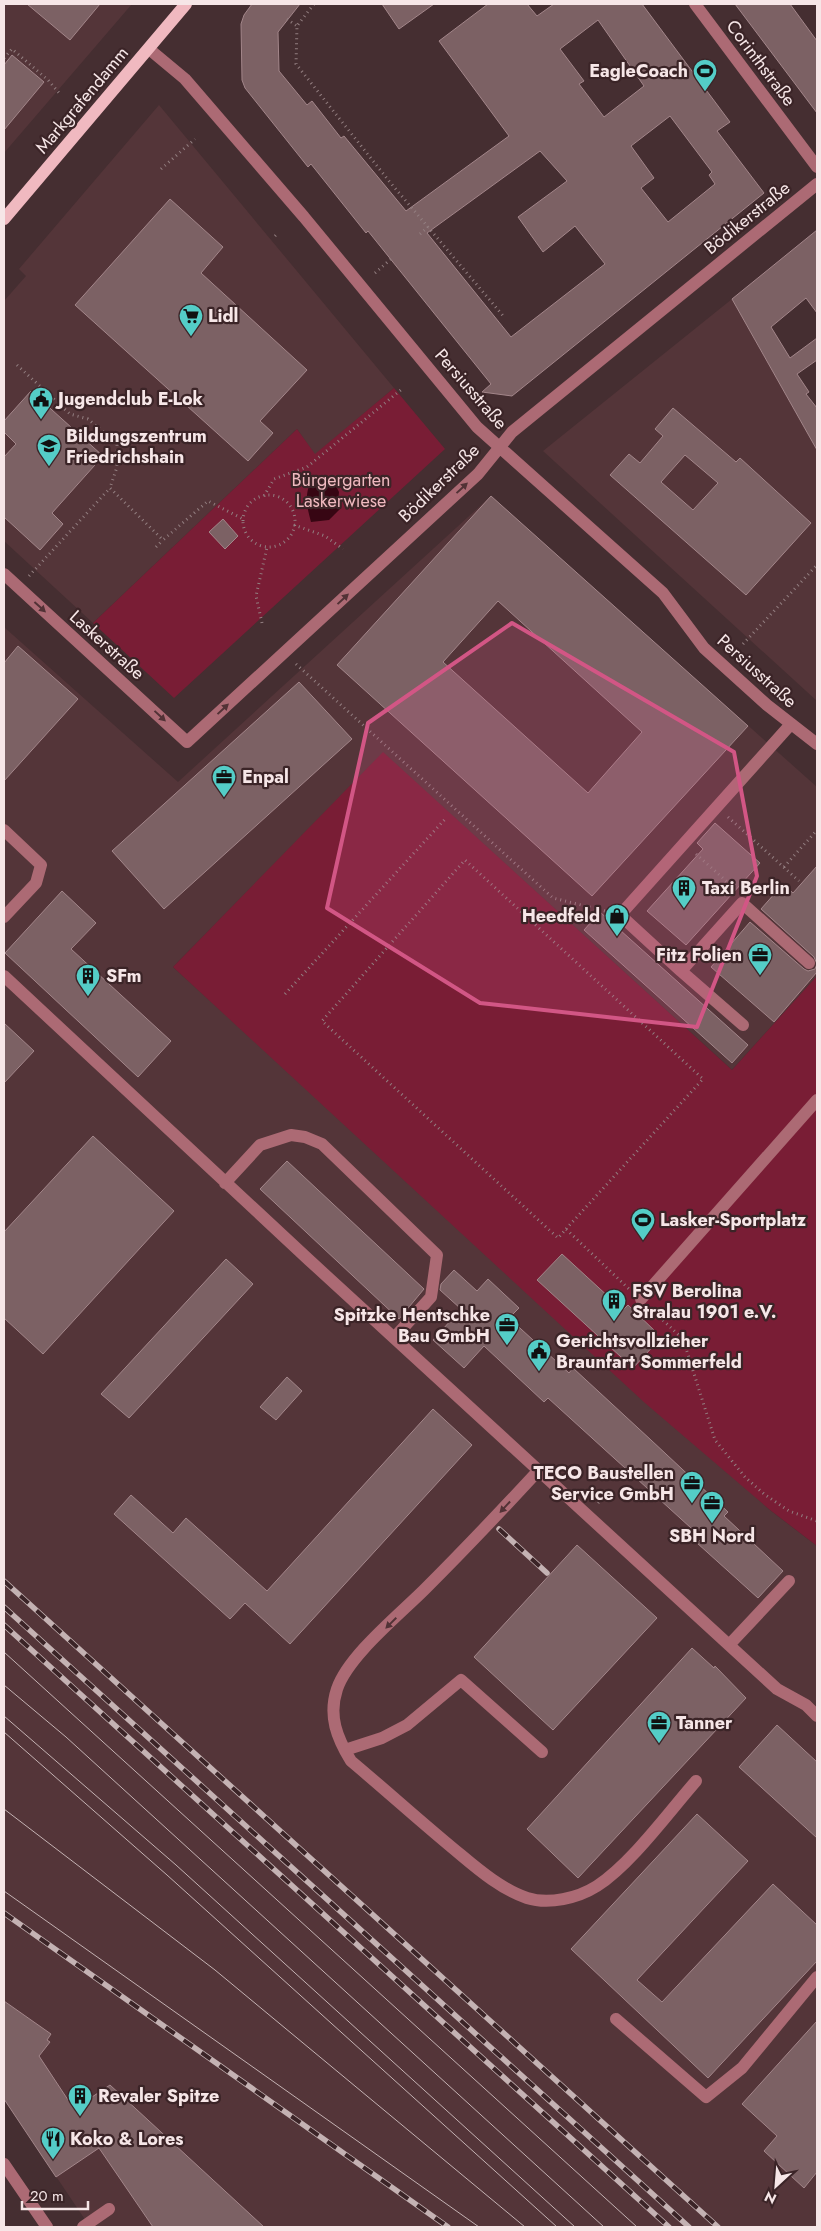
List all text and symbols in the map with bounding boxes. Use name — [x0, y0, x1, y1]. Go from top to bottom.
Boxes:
street label: Corinthstraße — [720, 14, 802, 112]
street label: Markgrafendamm — [29, 41, 135, 159]
place label: EagleCoach — [589, 58, 688, 84]
sports icon: EagleCoach — [692, 58, 718, 92]
street label: Bödikerstraße — [698, 175, 796, 261]
supermarket icon: Lidl — [178, 303, 204, 337]
place label: Lidl — [208, 303, 238, 329]
street label: Persiusstraße — [429, 343, 513, 435]
public building icon: Jugendclub E-Lok — [28, 386, 54, 420]
place label: Jugendclub E-Lok — [55, 386, 204, 412]
place label: Bildungszentrum Friedrichshain — [66, 423, 207, 470]
school or university icon: Bildungszentrum Friedrichshain — [36, 433, 62, 467]
street label: Bödikerstraße — [393, 438, 485, 528]
park label: Bürgergarten Laskerwiese — [292, 467, 390, 514]
one-way arrow — [456, 483, 469, 494]
one-way arrow — [336, 593, 348, 605]
one-way arrow — [33, 601, 45, 613]
street label: Laskerstraße — [64, 604, 150, 686]
street label: Persiusstraße — [711, 628, 803, 714]
one-way arrow — [217, 703, 229, 715]
one-way arrow — [153, 710, 165, 722]
office icon: Enpal — [211, 764, 237, 798]
place label: Enpal — [242, 764, 289, 790]
building icon: Taxi Berlin — [671, 875, 697, 909]
place label: Taxi Berlin — [702, 875, 790, 901]
place label: Heedfeld — [522, 903, 600, 929]
shop icon: Heedfeld — [604, 903, 630, 937]
place label: Fitz Folien — [656, 942, 742, 968]
office icon: Fitz Folien — [747, 942, 773, 976]
building icon: SFm — [75, 963, 101, 997]
place label: SFm — [106, 963, 142, 989]
sports icon: Lasker-Sportplatz — [630, 1207, 656, 1241]
place label: Lasker-Sportplatz — [660, 1207, 807, 1233]
place label: FSV Berolina Stralau 1901 e.V. — [632, 1278, 777, 1325]
building icon: FSV Berolina Stralau 1901 e.V. — [601, 1288, 627, 1322]
place label: Spitzke Hentschke Bau GmbH — [333, 1302, 490, 1349]
office icon: Spitzke Hentschke Bau GmbH — [494, 1312, 520, 1346]
place label: Gerichtsvollzieher Braunfart Sommerfeld — [556, 1328, 742, 1375]
public building icon: Gerichtsvollzieher Braunfart Sommerfeld — [526, 1338, 552, 1372]
place label: TECO Baustellen Service GmbH — [534, 1460, 674, 1507]
office icon: TECO Baustellen Service GmbH — [679, 1470, 705, 1504]
office icon: SBH Nord — [699, 1490, 725, 1524]
one-way arrow — [499, 1500, 511, 1512]
place label: SBH Nord — [669, 1523, 755, 1549]
one-way arrow — [385, 1617, 397, 1629]
office icon: Tanner — [646, 1710, 672, 1744]
place label: Tanner — [676, 1710, 733, 1736]
building icon: Revaler Spitze — [67, 2083, 93, 2117]
place label: Revaler Spitze — [98, 2083, 219, 2109]
restaurant icon: Koko & Lores — [40, 2126, 66, 2160]
place label: Koko & Lores — [70, 2126, 184, 2152]
north arrow — [751, 2161, 801, 2211]
scale bar — [22, 2178, 89, 2210]
text: 20 m — [30, 2185, 64, 2207]
text: N — [761, 2186, 780, 2209]

